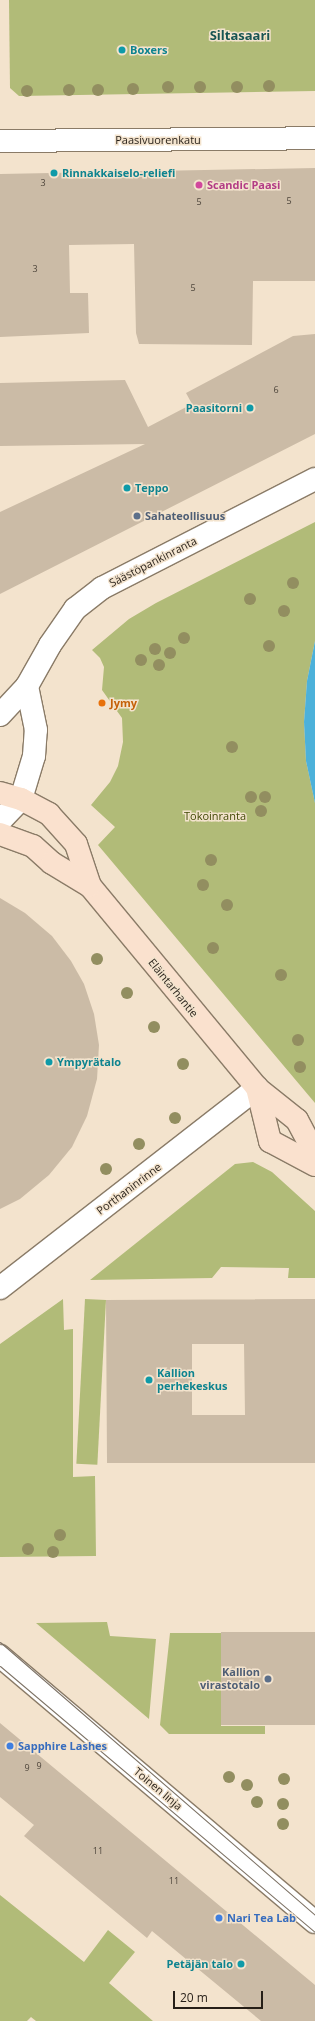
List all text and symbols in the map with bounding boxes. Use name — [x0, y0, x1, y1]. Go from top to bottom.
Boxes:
district label: Siltasaari — [210, 27, 270, 43]
place label: Boxers — [130, 43, 168, 57]
marker: Boxers — [117, 45, 127, 55]
street label: Paasivuorenkatu — [115, 133, 201, 147]
place label: Rinnakkaiselo-reliefi — [62, 166, 175, 180]
marker: Rinnakkaiselo-reliefi — [49, 168, 59, 178]
house number: 3 — [40, 178, 46, 188]
place label: Scandic Paasi — [207, 178, 280, 192]
marker: Scandic Paasi — [194, 180, 204, 190]
house number: 5 — [286, 196, 292, 206]
house number: 5 — [196, 197, 202, 207]
house number: 3 — [32, 264, 38, 274]
house number: 5 — [190, 283, 196, 293]
house number: 6 — [273, 385, 279, 395]
place label: Paasitorni — [186, 401, 242, 415]
marker: Paasitorni — [245, 403, 255, 413]
place label: Teppo — [135, 481, 169, 495]
marker: Teppo — [122, 483, 132, 493]
place label: Sahateollisuus — [145, 509, 225, 523]
marker: Sahateollisuus — [132, 511, 142, 521]
street label: Säästöpankinranta — [107, 534, 199, 590]
place label: Jymy — [110, 696, 137, 710]
marker: Jymy — [97, 698, 107, 708]
park label: Tokoinranta — [184, 809, 246, 823]
street label: Eläintarhantie — [145, 956, 201, 1020]
place label: Ympyrätalo — [57, 1055, 121, 1069]
marker: Ympyrätalo — [44, 1057, 54, 1067]
street label: Porthaninrinne — [94, 1160, 164, 1218]
place label: Kallion perhekeskus — [157, 1367, 227, 1393]
marker: Kallion perhekeskus — [144, 1375, 154, 1385]
place label: Kallion virastotalo — [200, 1666, 260, 1692]
marker: Kallion virastotalo — [263, 1674, 273, 1684]
place label: Sapphire Lashes — [18, 1739, 107, 1753]
marker: Sapphire Lashes — [5, 1741, 15, 1751]
house number: 9 — [36, 1761, 42, 1771]
house number: 9 — [24, 1763, 30, 1773]
street label: Toinen linja — [131, 1765, 185, 1813]
house number: 11 — [93, 1846, 103, 1856]
house number: 11 — [169, 1876, 179, 1886]
place label: Nari Tea Lab — [227, 1911, 296, 1925]
marker: Nari Tea Lab — [214, 1913, 224, 1923]
place label: Petäjän talo — [167, 1957, 233, 1971]
marker: Petäjän talo — [236, 1959, 246, 1969]
scale bar — [175, 1983, 265, 2009]
text: 20 m — [180, 1989, 208, 2006]

